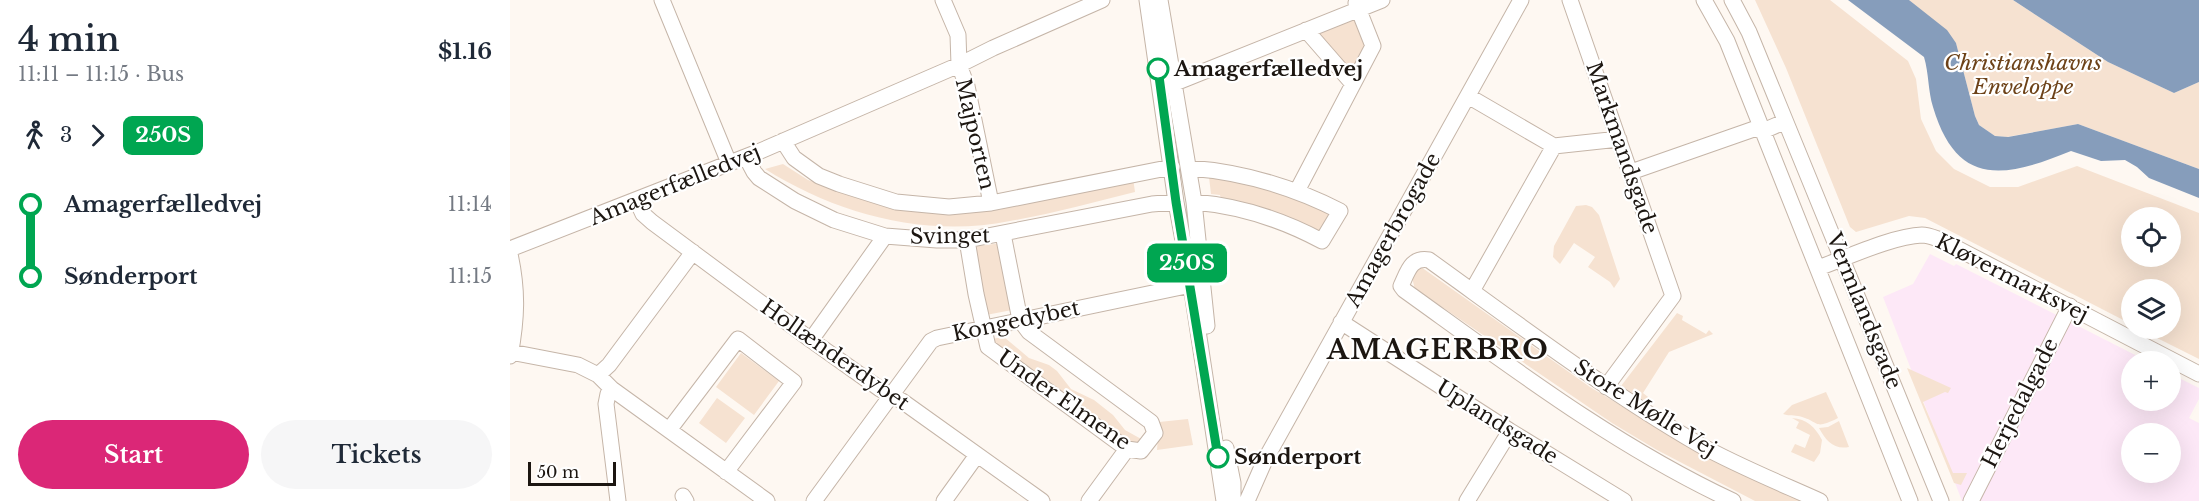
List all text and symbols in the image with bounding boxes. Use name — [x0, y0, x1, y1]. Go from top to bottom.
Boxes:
text: 4 min — [18, 19, 120, 60]
text: $1.16 — [438, 38, 492, 65]
park label: Christianshavns Enveloppe — [1944, 50, 2102, 100]
place label: Amagerfælledvej — [1173, 56, 1363, 82]
marker: Amagerfælledvej — [1147, 58, 1169, 80]
street label: Markmandsgade — [1580, 59, 1664, 237]
text: 11:11 – 11:15 · Bus — [18, 62, 184, 86]
street label: Majporten — [950, 76, 1000, 192]
icon: walk — [18, 119, 51, 152]
icon: forward — [81, 119, 114, 152]
text: 250S — [135, 122, 191, 148]
text: 3 — [60, 123, 72, 147]
street label: Amagerfælledvej — [585, 139, 764, 232]
street label: Amagerbrogade — [1339, 148, 1446, 313]
text: Amagerfælledvej — [64, 191, 262, 218]
text: 11:14 — [448, 192, 492, 216]
map controls — [2121, 207, 2181, 483]
button: locate — [2121, 207, 2181, 267]
street label: Svinget — [910, 222, 990, 250]
street label: Vermlandsgade — [1820, 228, 1907, 393]
street label: Kløvermarksvej — [1931, 228, 2093, 328]
line badge: 250S — [1145, 244, 1229, 282]
text: 250S — [1159, 250, 1215, 276]
text: Sønderport — [64, 263, 197, 290]
text: 11:15 — [448, 264, 492, 288]
button: layers — [2121, 279, 2181, 339]
street label: Hollænderdybet — [756, 294, 914, 416]
street label: Kongedybet — [950, 295, 1082, 347]
district label: AMAGERBRO — [1326, 333, 1549, 366]
street label: Herjedalgade — [1976, 334, 2064, 472]
street label: Under Elmene — [992, 344, 1136, 456]
button: + — [2121, 351, 2181, 411]
street label: Store Mølle Vej — [1569, 354, 1721, 462]
street label: Uplandsgade — [1431, 374, 1563, 470]
button: Start — [18, 420, 249, 489]
button: Tickets — [261, 420, 492, 489]
button: − — [2121, 423, 2181, 483]
place label: Sønderport — [1234, 444, 1361, 470]
marker: Sønderport — [1207, 446, 1229, 468]
scale bar — [528, 459, 616, 486]
text: 50 m — [537, 462, 579, 482]

